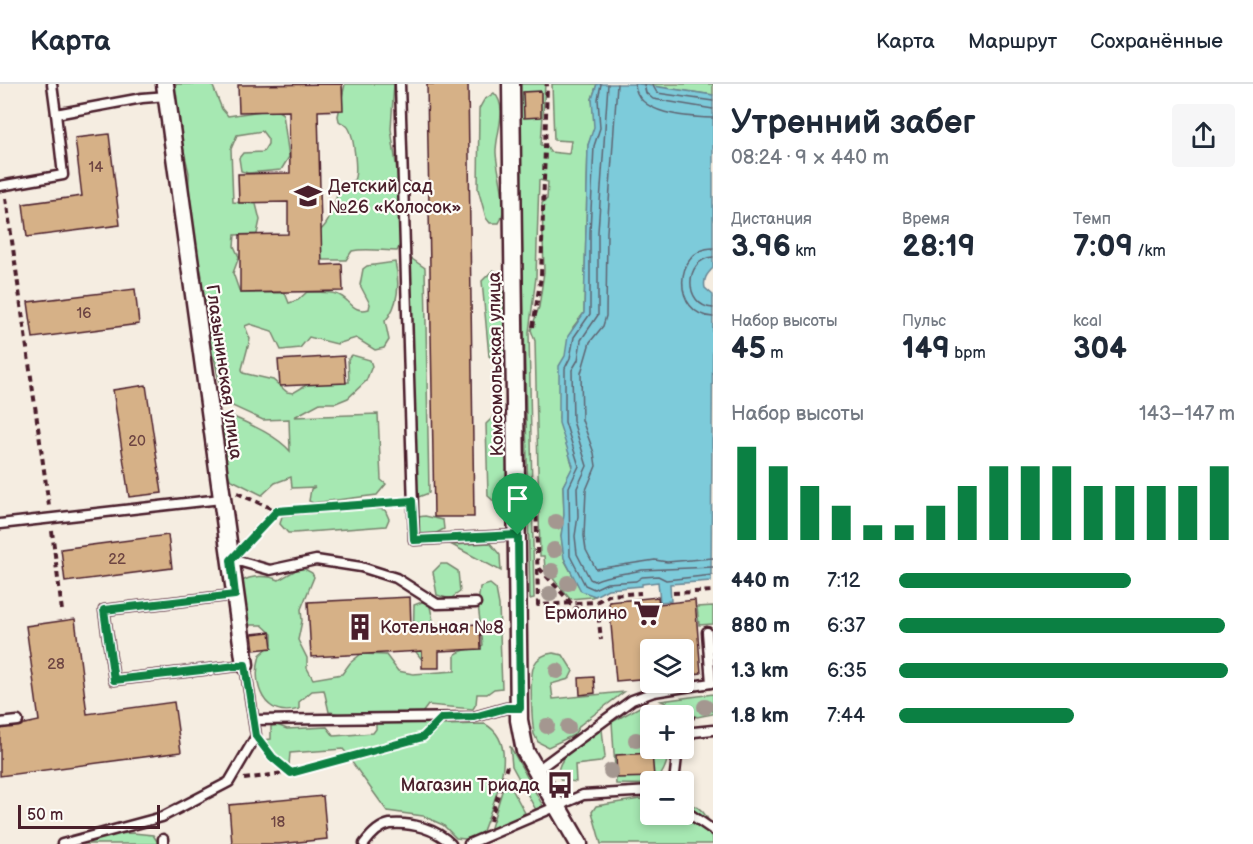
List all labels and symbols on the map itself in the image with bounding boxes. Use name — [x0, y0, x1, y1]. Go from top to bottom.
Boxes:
house number: 14 — [89, 158, 103, 177]
place label: Детский сад №26 «Колосок» — [328, 176, 462, 218]
school or university icon: Детский сад №26 «Колосок» — [293, 181, 323, 211]
street label: Комсомольская улица — [484, 271, 508, 457]
street label: Глазынинская улица — [201, 283, 247, 461]
house number: 16 — [77, 304, 91, 323]
house number: 20 — [128, 432, 146, 451]
pin — [492, 473, 543, 535]
house number: 22 — [108, 550, 126, 569]
supermarket icon: Ермолино — [632, 598, 662, 628]
place label: Ермолино — [544, 603, 627, 624]
building icon: Котельная №8 — [345, 612, 375, 642]
place label: Котельная №8 — [380, 617, 504, 638]
house number: 28 — [47, 655, 65, 674]
bus stop icon: Магазин Триада — [545, 770, 575, 800]
place label: Магазин Триада — [400, 775, 540, 796]
scale bar — [18, 802, 160, 830]
house number: 18 — [271, 813, 286, 832]

